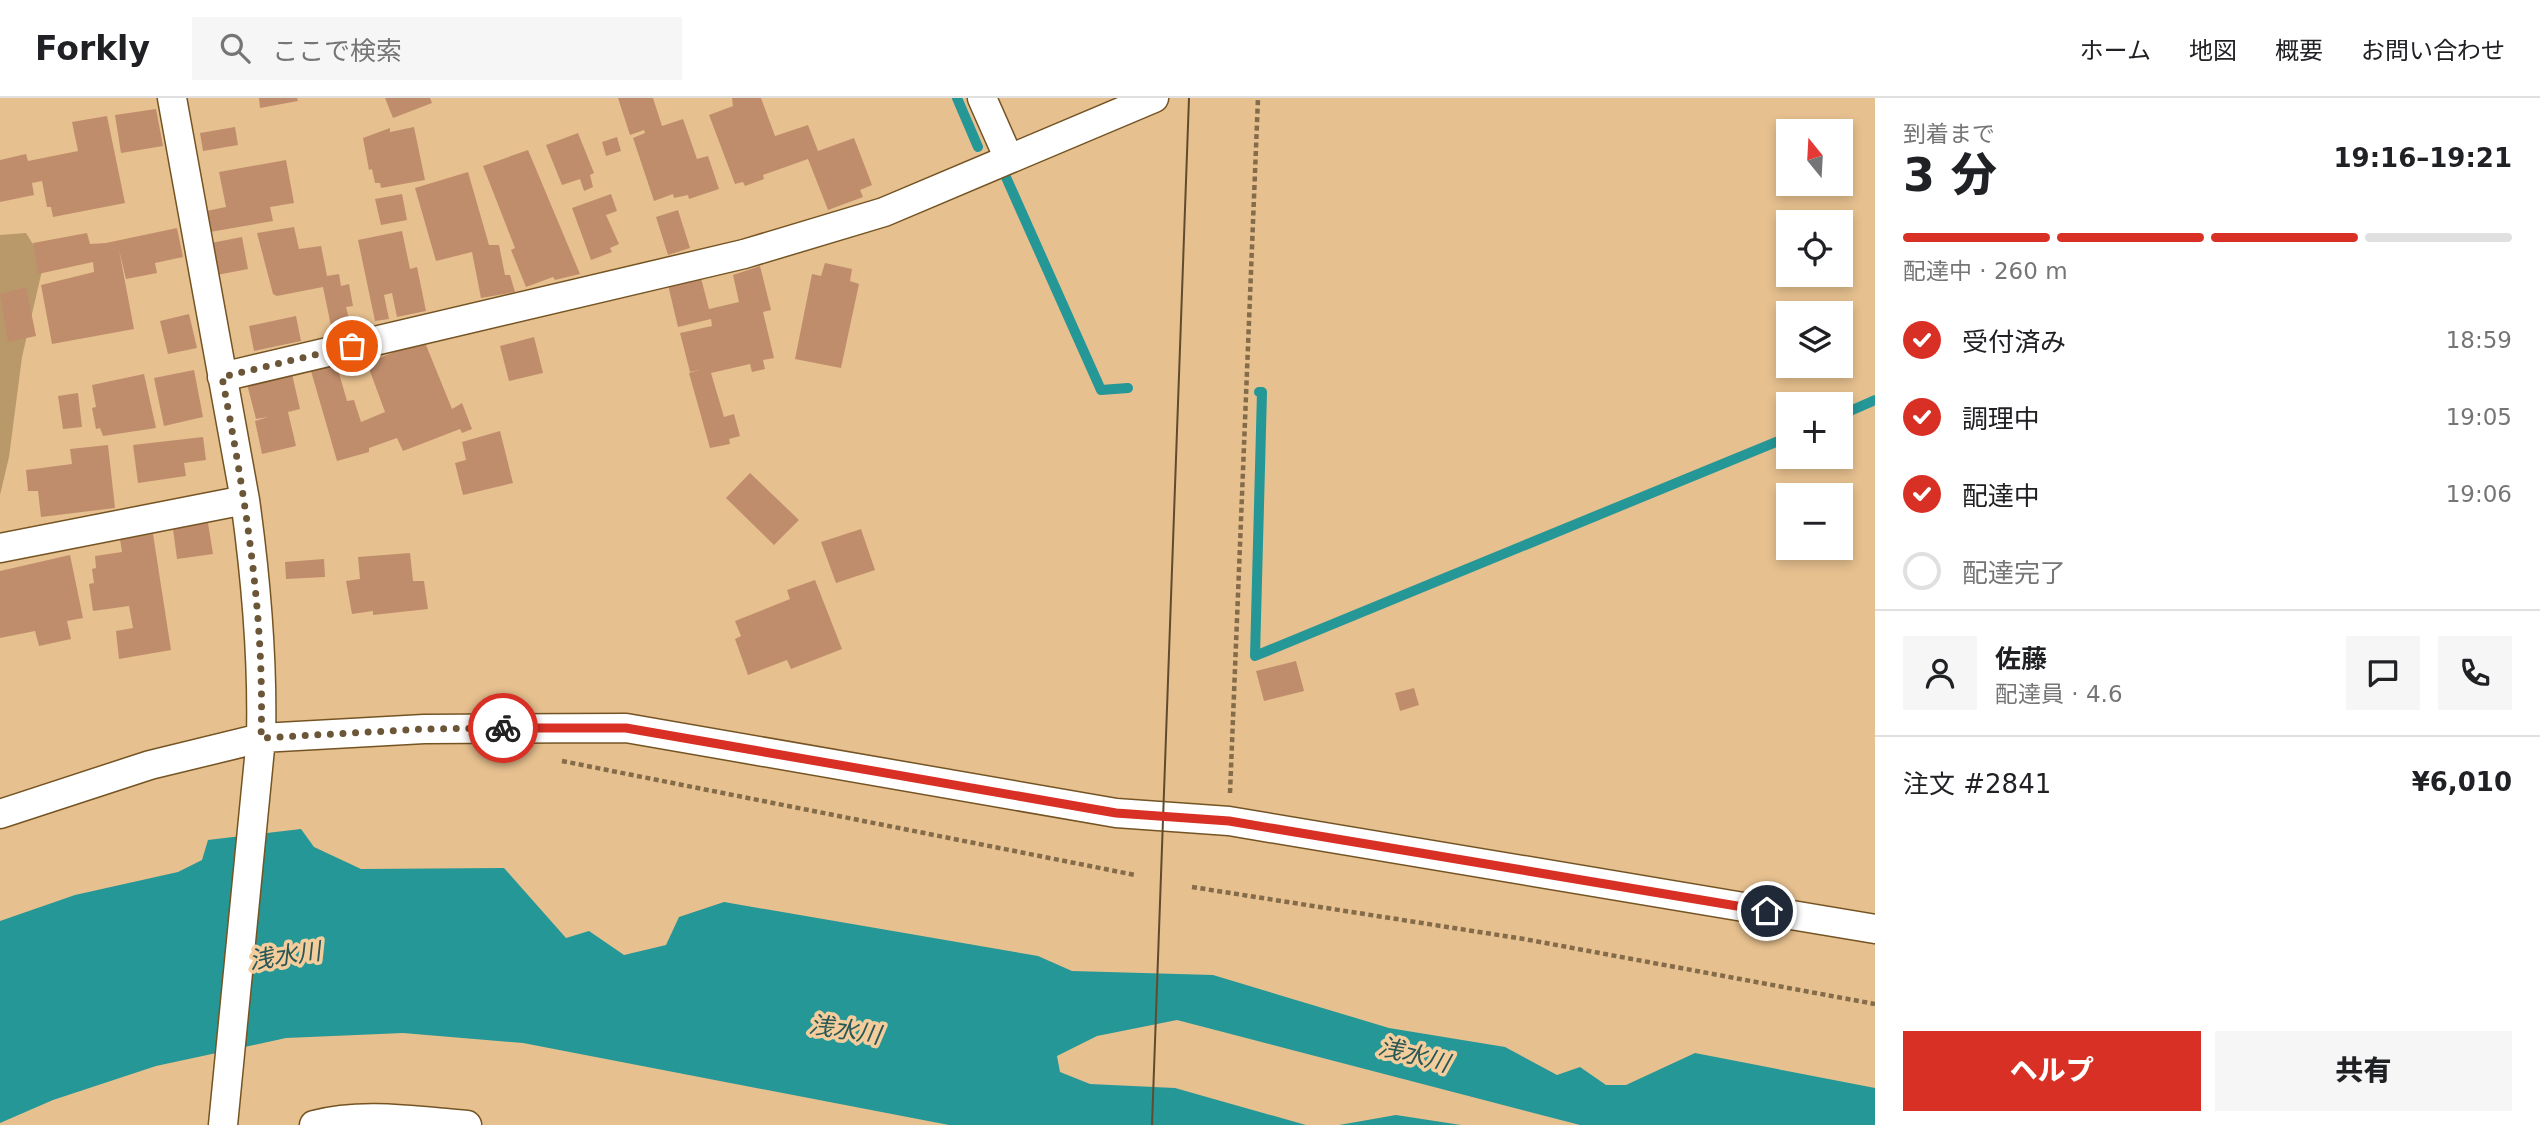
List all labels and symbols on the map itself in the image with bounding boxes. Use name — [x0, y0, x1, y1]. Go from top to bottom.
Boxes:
north arrow — [1776, 119, 1853, 196]
pin — [322, 316, 382, 376]
courier — [468, 693, 538, 763]
pin — [1737, 881, 1797, 941]
water label: 浅水川 — [247, 937, 326, 975]
water label: 浅水川 — [807, 1011, 886, 1050]
water label: 浅水川 — [1376, 1032, 1455, 1079]

